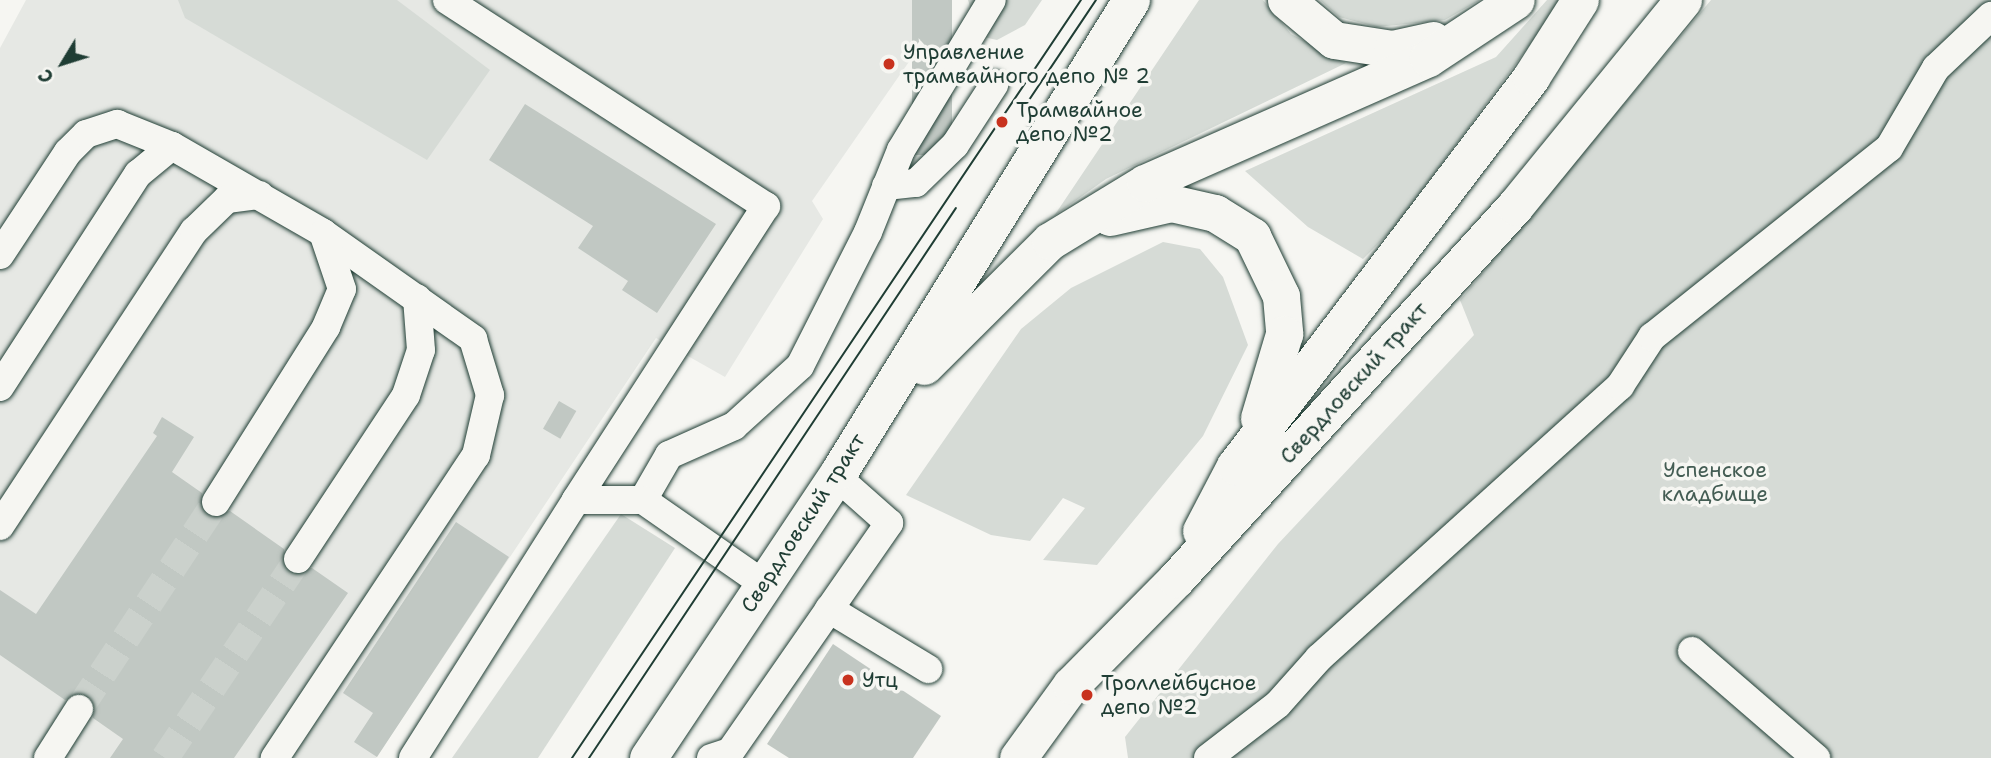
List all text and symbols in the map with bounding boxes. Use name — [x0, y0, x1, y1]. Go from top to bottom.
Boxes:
north arrow — [28, 28, 98, 98]
place label: Управление трамвайного депо № 2 — [903, 39, 1150, 89]
marker: Управление трамвайного депо № 2 — [881, 56, 897, 72]
text: С — [33, 64, 60, 89]
place label: Трамвайное депо №2 — [1016, 97, 1143, 147]
marker: Трамвайное депо №2 — [994, 114, 1010, 130]
street label: Свердловский тракт — [1275, 297, 1433, 469]
street label: Свердловский тракт — [736, 429, 870, 617]
park label: Успенское кладбище — [1662, 457, 1768, 507]
place label: Утц — [862, 667, 898, 693]
place label: Троллейбусное депо №2 — [1101, 670, 1257, 720]
marker: Утц — [840, 672, 856, 688]
marker: Троллейбусное депо №2 — [1079, 687, 1095, 703]

